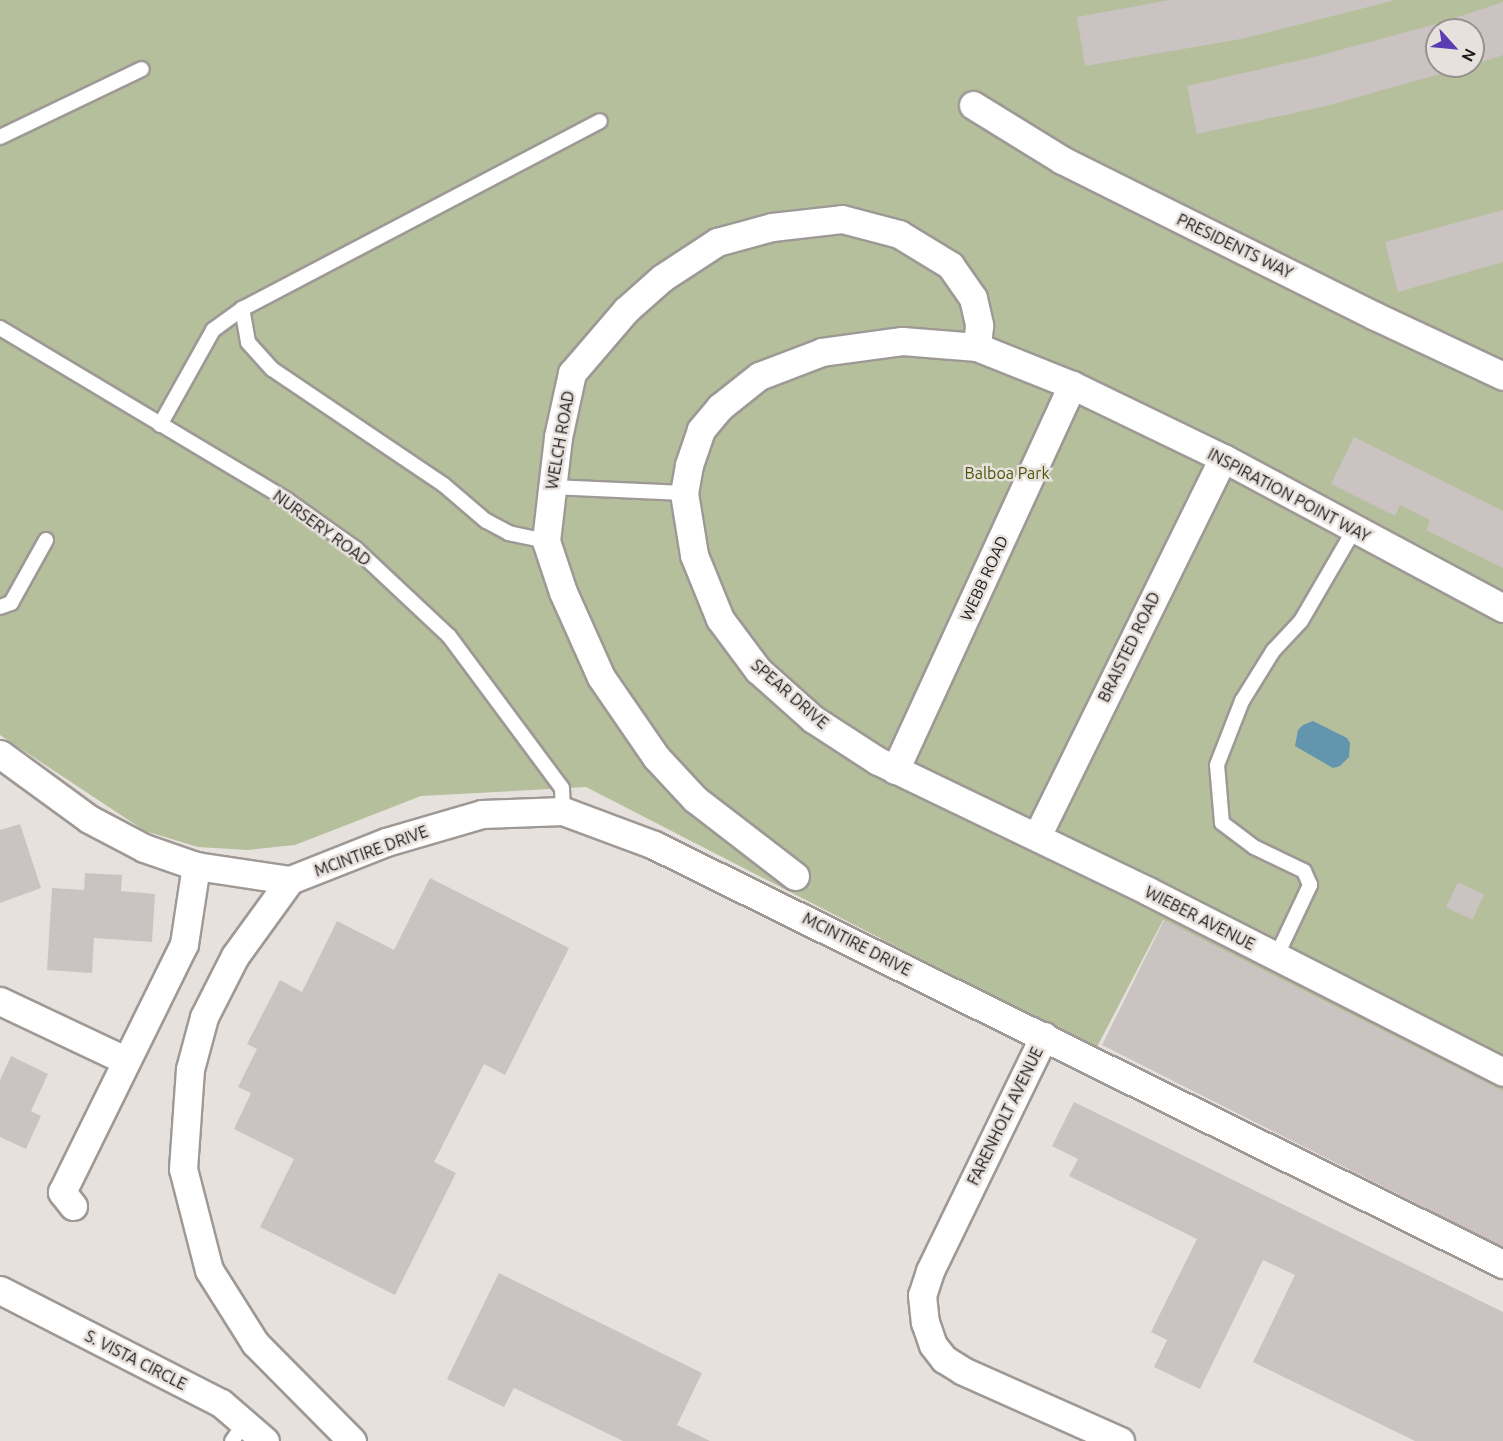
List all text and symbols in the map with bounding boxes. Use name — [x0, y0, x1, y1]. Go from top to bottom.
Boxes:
north arrow — [1425, 18, 1485, 78]
text: N — [1459, 46, 1480, 65]
street label: PRESIDENTS WAY — [1174, 210, 1296, 282]
street label: WELCH ROAD — [542, 389, 578, 491]
street label: INSPIRATION POINT WAY — [1204, 444, 1374, 546]
park label: Balboa Park — [965, 463, 1049, 483]
street label: NURSERY ROAD — [269, 486, 375, 570]
street label: WEBB ROAD — [956, 532, 1012, 624]
street label: BRAISTED ROAD — [1094, 589, 1164, 705]
street label: SPEAR DRIVE — [748, 655, 832, 733]
street label: MCINTIRE DRIVE — [312, 822, 430, 880]
street label: WIEBER AVENUE — [1142, 882, 1258, 954]
street label: MCINTIRE DRIVE — [799, 908, 915, 980]
street label: FARENHOLT AVENUE — [963, 1044, 1047, 1188]
street label: S. VISTA CIRCLE — [82, 1326, 190, 1394]

